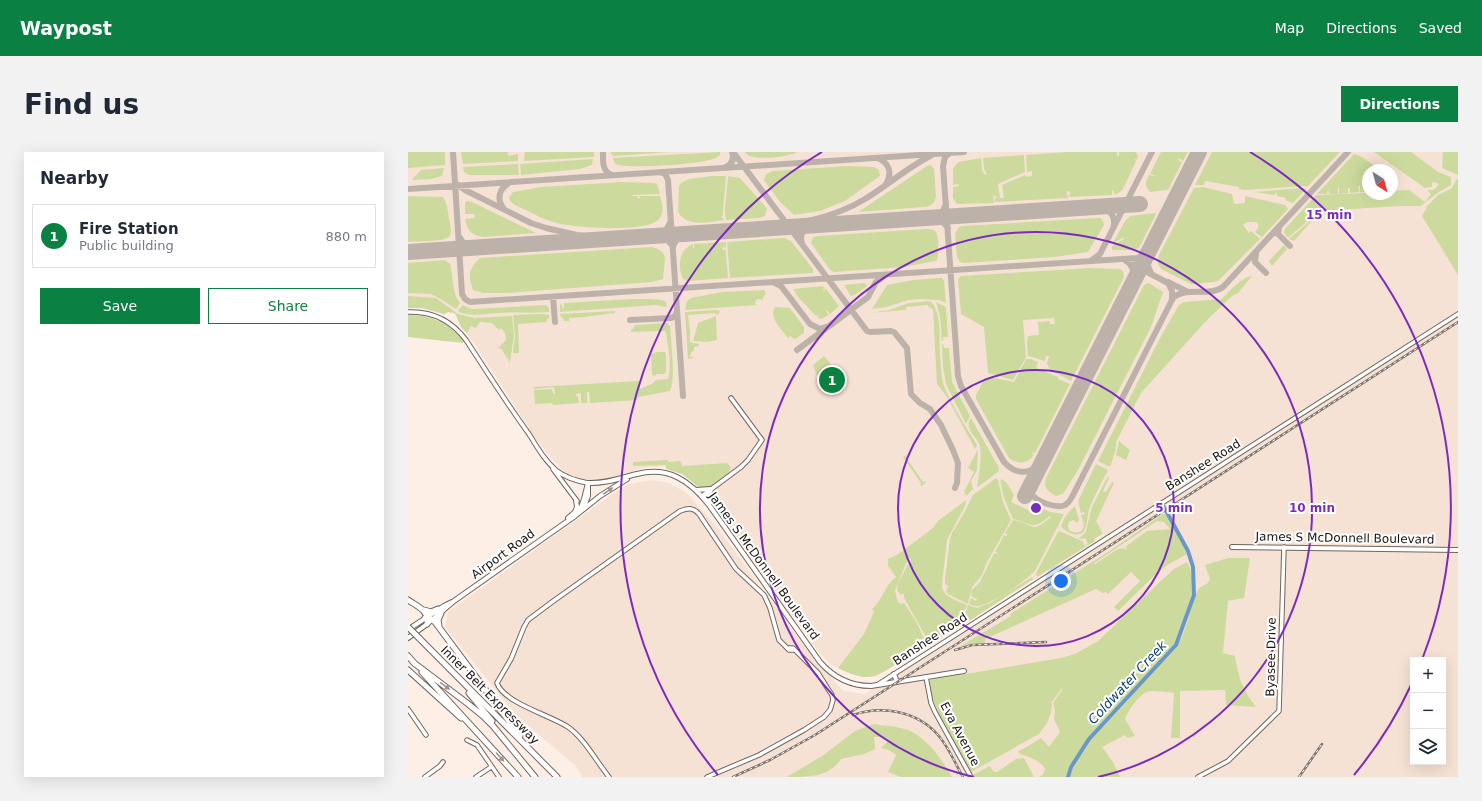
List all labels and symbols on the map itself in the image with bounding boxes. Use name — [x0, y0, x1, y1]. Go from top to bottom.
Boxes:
north arrow — [1362, 164, 1398, 200]
text: 15 min — [1306, 208, 1352, 222]
pin: 1 — [819, 365, 845, 395]
street label: Banshee Road — [1163, 436, 1243, 494]
one-way arrow — [603, 487, 613, 495]
street label: James S McDonnell Boulevard — [705, 489, 822, 642]
centre of rings — [1029, 501, 1043, 515]
text: 5 min — [1155, 501, 1193, 515]
text: 10 min — [1289, 501, 1335, 515]
street label: Airport Road — [469, 526, 537, 582]
street label: James S McDonnell Boulevard — [1255, 529, 1434, 547]
your location — [1051, 571, 1071, 591]
street label: Banshee Road — [890, 610, 970, 668]
street label: Byasee Drive — [1263, 617, 1279, 697]
water label: Coldwater Creek — [1085, 637, 1170, 727]
street label: Inner Belt Expressway — [438, 643, 542, 747]
one-way arrow — [440, 682, 450, 690]
street label: Eva Avenue — [937, 700, 983, 768]
one-way arrow — [495, 752, 505, 762]

